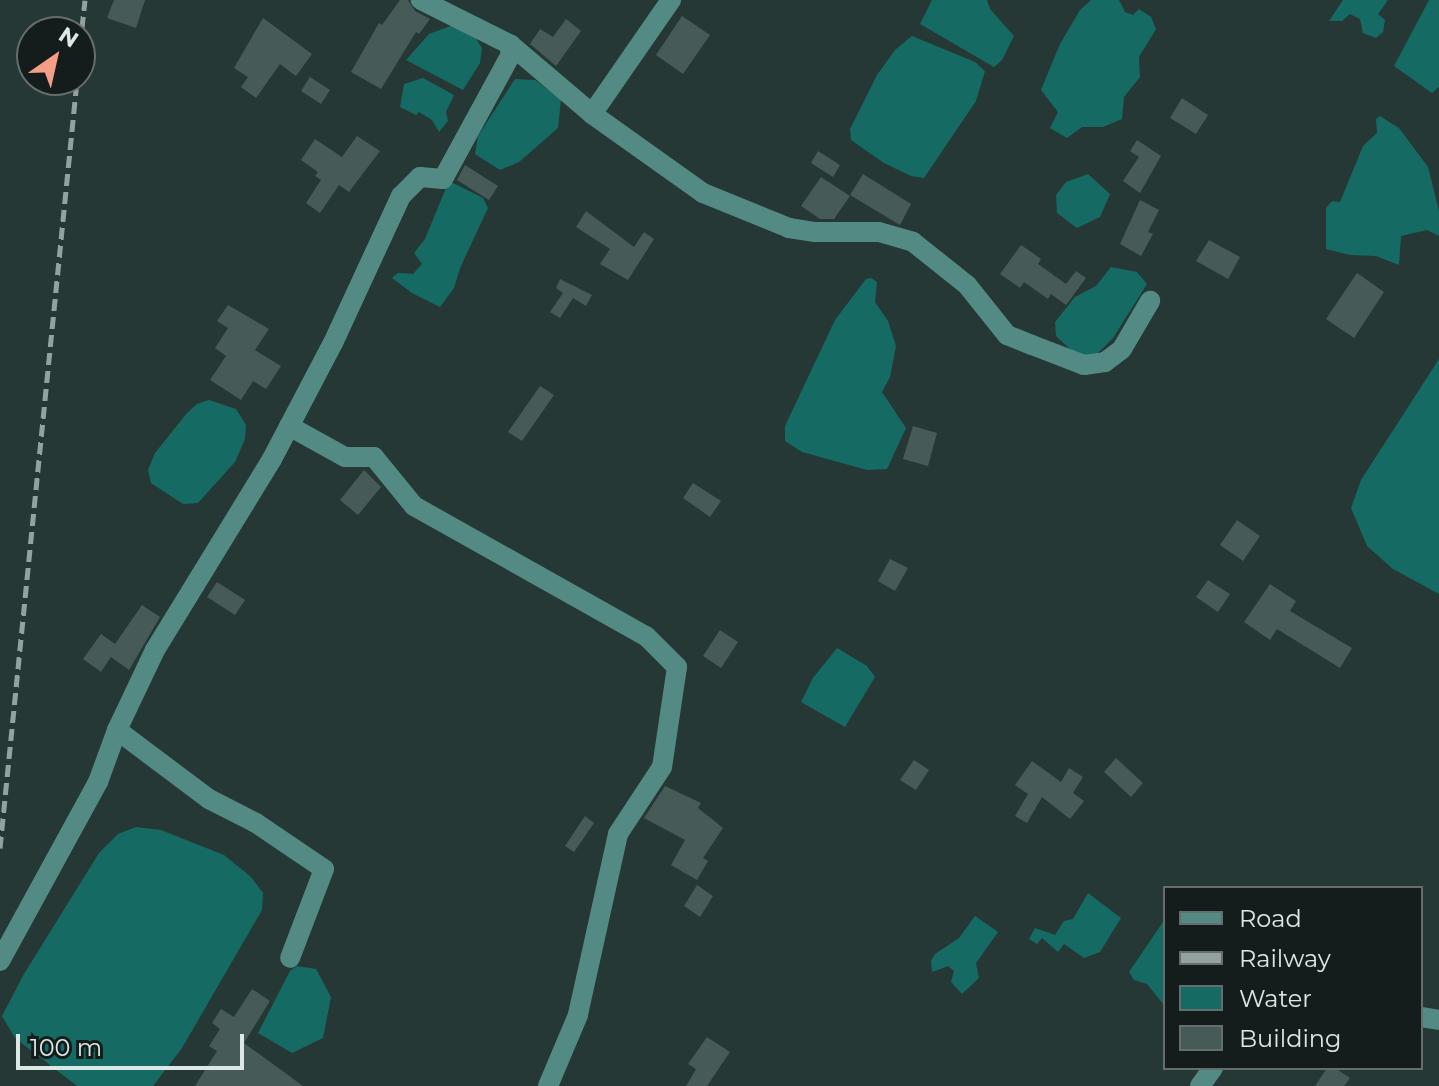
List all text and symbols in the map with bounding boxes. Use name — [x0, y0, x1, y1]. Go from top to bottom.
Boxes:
north arrow — [16, 16, 96, 96]
text: N — [54, 21, 84, 54]
legend — [1163, 886, 1423, 1070]
text: Road — [1239, 904, 1302, 933]
text: Railway — [1239, 944, 1331, 973]
text: Water — [1239, 984, 1312, 1013]
scale bar — [20, 1018, 248, 1068]
text: Building — [1239, 1024, 1342, 1053]
text: 100 m — [30, 1033, 102, 1062]

